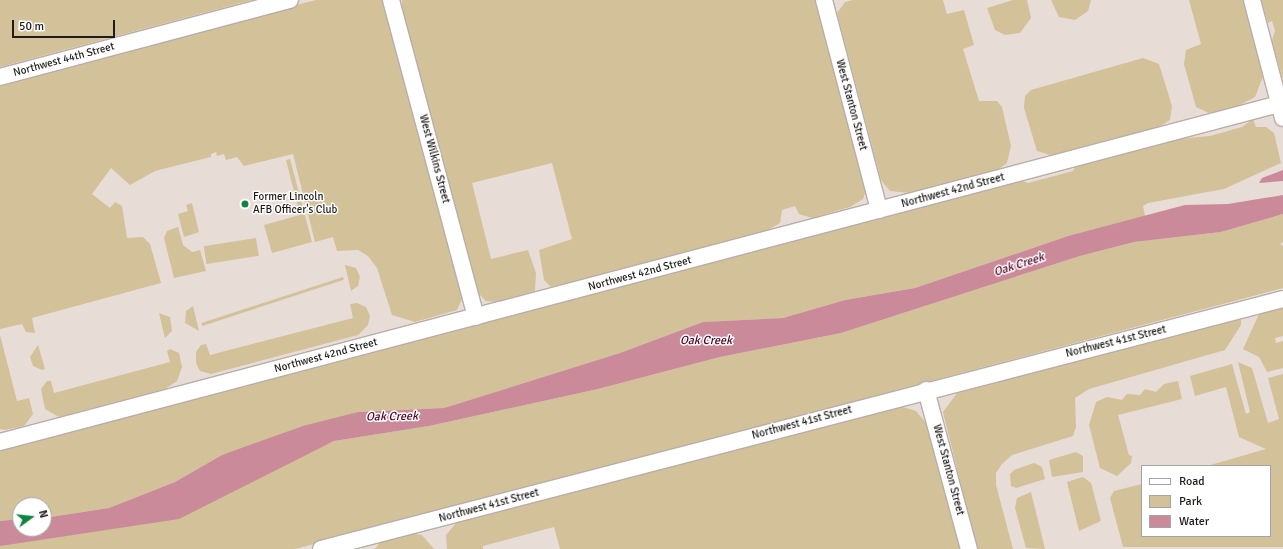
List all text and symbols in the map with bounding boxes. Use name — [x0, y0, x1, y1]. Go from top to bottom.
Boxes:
scale bar — [14, 12, 117, 38]
text: 50 m — [19, 19, 44, 34]
street label: Northwest 44th Street — [12, 40, 116, 80]
street label: West Stanton Street — [833, 58, 869, 152]
street label: West Wilkins Street — [416, 113, 452, 205]
street label: Northwest 42nd Street — [900, 171, 1006, 211]
place label: Former Lincoln AFB Officer's Club — [253, 191, 337, 217]
marker: Former Lincoln AFB Officer's Club — [240, 199, 250, 209]
water label: Oak Creek — [992, 250, 1046, 280]
street label: Northwest 42nd Street — [587, 254, 693, 294]
street label: Northwest 41st Street — [1064, 323, 1168, 361]
water label: Oak Creek — [680, 334, 732, 348]
street label: Northwest 42nd Street — [273, 336, 379, 376]
street label: Northwest 41st Street — [750, 403, 854, 443]
water label: Oak Creek — [366, 409, 418, 425]
street label: West Stanton Street — [930, 423, 966, 517]
legend — [1141, 465, 1271, 537]
text: Road — [1179, 474, 1205, 489]
street label: Northwest 41st Street — [437, 486, 541, 526]
text: Park — [1179, 494, 1202, 509]
north arrow — [12, 497, 52, 537]
text: N — [36, 509, 50, 519]
text: Water — [1179, 514, 1209, 529]

